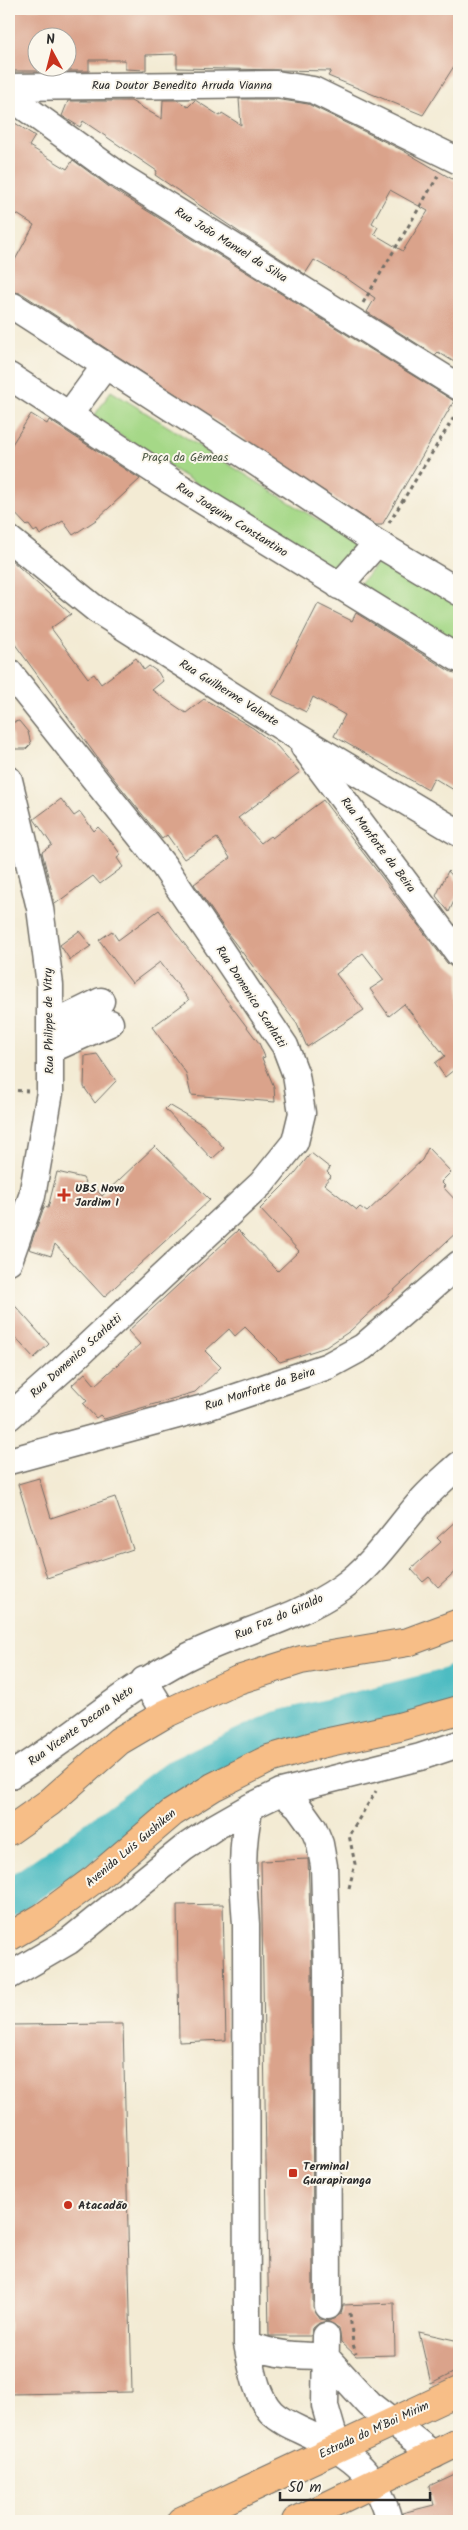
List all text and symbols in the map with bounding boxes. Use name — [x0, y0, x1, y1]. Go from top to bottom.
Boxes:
north arrow — [28, 28, 78, 78]
text: N — [45, 29, 56, 52]
street label: Rua Doutor Benedito Arruda Vianna — [92, 76, 273, 95]
street label: Rua João Manuel da Silva — [171, 203, 291, 288]
park label: Praça da Gêmeas — [142, 448, 228, 467]
street label: Rua Joaquim Constantino — [172, 478, 292, 562]
street label: Rua Guilherme Valente — [175, 655, 283, 732]
street label: Rua Monforte da Beira — [336, 793, 420, 897]
street label: Rua Domenico Scarlatti — [211, 942, 292, 1053]
street label: Rua Philippe de Vitry — [39, 967, 59, 1074]
place label: UBS Novo Jardim I — [75, 1179, 125, 1212]
marker: UBS Novo Jardim I — [57, 1188, 71, 1202]
street label: Rua Domenico Scarlatti — [26, 1309, 127, 1403]
street label: Rua Monforte da Beira — [202, 1362, 318, 1416]
street label: Rua Foz do Giraldo — [232, 1589, 326, 1645]
street label: Rua Vicente Decara Neto — [24, 1681, 138, 1771]
street label: Avenida Luis Gushiken — [81, 1804, 181, 1892]
place label: Terminal Guarapiranga — [303, 2157, 371, 2190]
marker: Terminal Guarapiranga — [287, 2167, 299, 2179]
place label: Atacadão — [78, 2196, 128, 2215]
marker: Atacadão — [62, 2199, 74, 2211]
street label: Estrada do M'Boi Mirim — [316, 2396, 433, 2464]
scale bar — [280, 2470, 430, 2502]
text: 50 m — [288, 2476, 322, 2500]

